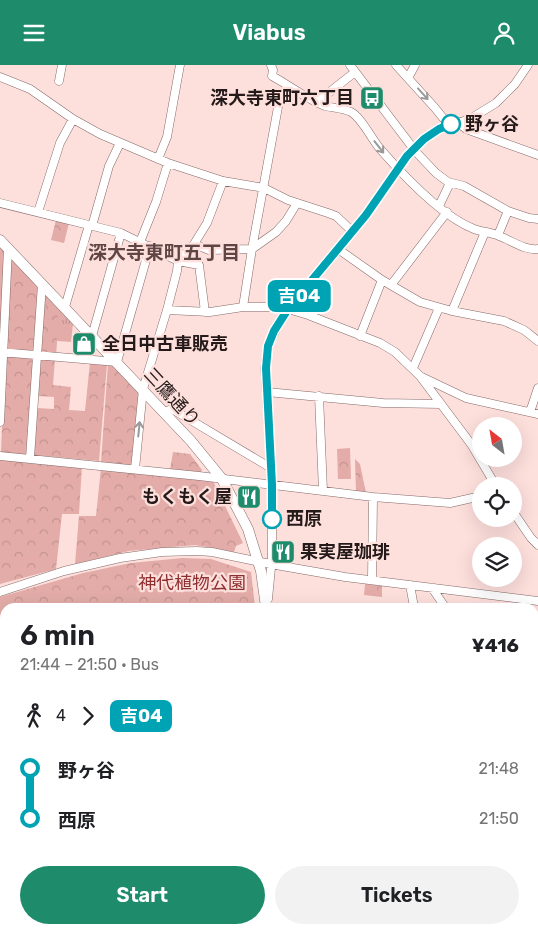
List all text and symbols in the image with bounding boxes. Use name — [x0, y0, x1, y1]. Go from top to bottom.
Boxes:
icon: menu — [20, 19, 48, 47]
text: Viabus — [232, 19, 306, 46]
icon: person — [490, 19, 518, 47]
bus stop icon: 深大寺東町六丁目 — [359, 85, 385, 111]
place label: 深大寺東町六丁目 — [210, 87, 354, 109]
one-way arrow — [417, 88, 429, 101]
place label: 野ヶ谷 — [465, 113, 519, 135]
marker: 野ヶ谷 — [441, 114, 461, 134]
one-way arrow — [374, 140, 384, 154]
district label: 深大寺東町五丁目 — [88, 241, 240, 264]
line badge: 吉04 — [270, 280, 328, 312]
text: 吉04 — [278, 285, 320, 307]
shop icon: 全日中古車販売 — [71, 331, 97, 357]
place label: 全日中古車販売 — [102, 333, 228, 355]
street label: 三鷹通り — [139, 363, 205, 431]
north arrow — [472, 417, 522, 467]
map controls — [472, 417, 522, 587]
one-way arrow — [134, 421, 144, 437]
button: locate — [472, 477, 522, 527]
restaurant icon: もくもく屋 — [236, 484, 262, 510]
place label: もくもく屋 — [142, 486, 232, 508]
place label: 西原 — [286, 508, 322, 530]
marker: 西原 — [262, 509, 282, 529]
button: layers — [472, 537, 522, 587]
restaurant icon: 果実屋珈琲 — [270, 539, 296, 565]
place label: 果実屋珈琲 — [300, 541, 390, 563]
park label: 神代植物公園 — [138, 572, 246, 594]
text: 6 min — [20, 619, 95, 652]
text: ¥416 — [472, 634, 519, 657]
text: 21:44 – 21:50 · Bus — [20, 655, 159, 674]
icon: walk — [20, 702, 48, 730]
icon: forward — [74, 702, 102, 730]
text: 吉04 — [120, 705, 162, 727]
text: 4 — [56, 706, 66, 725]
text: 野ヶ谷 — [58, 759, 115, 782]
text: 21:48 — [479, 759, 519, 778]
text: 西原 — [58, 809, 96, 832]
text: 21:50 — [479, 809, 519, 828]
button: Start — [20, 866, 265, 924]
button: Tickets — [275, 866, 519, 924]

